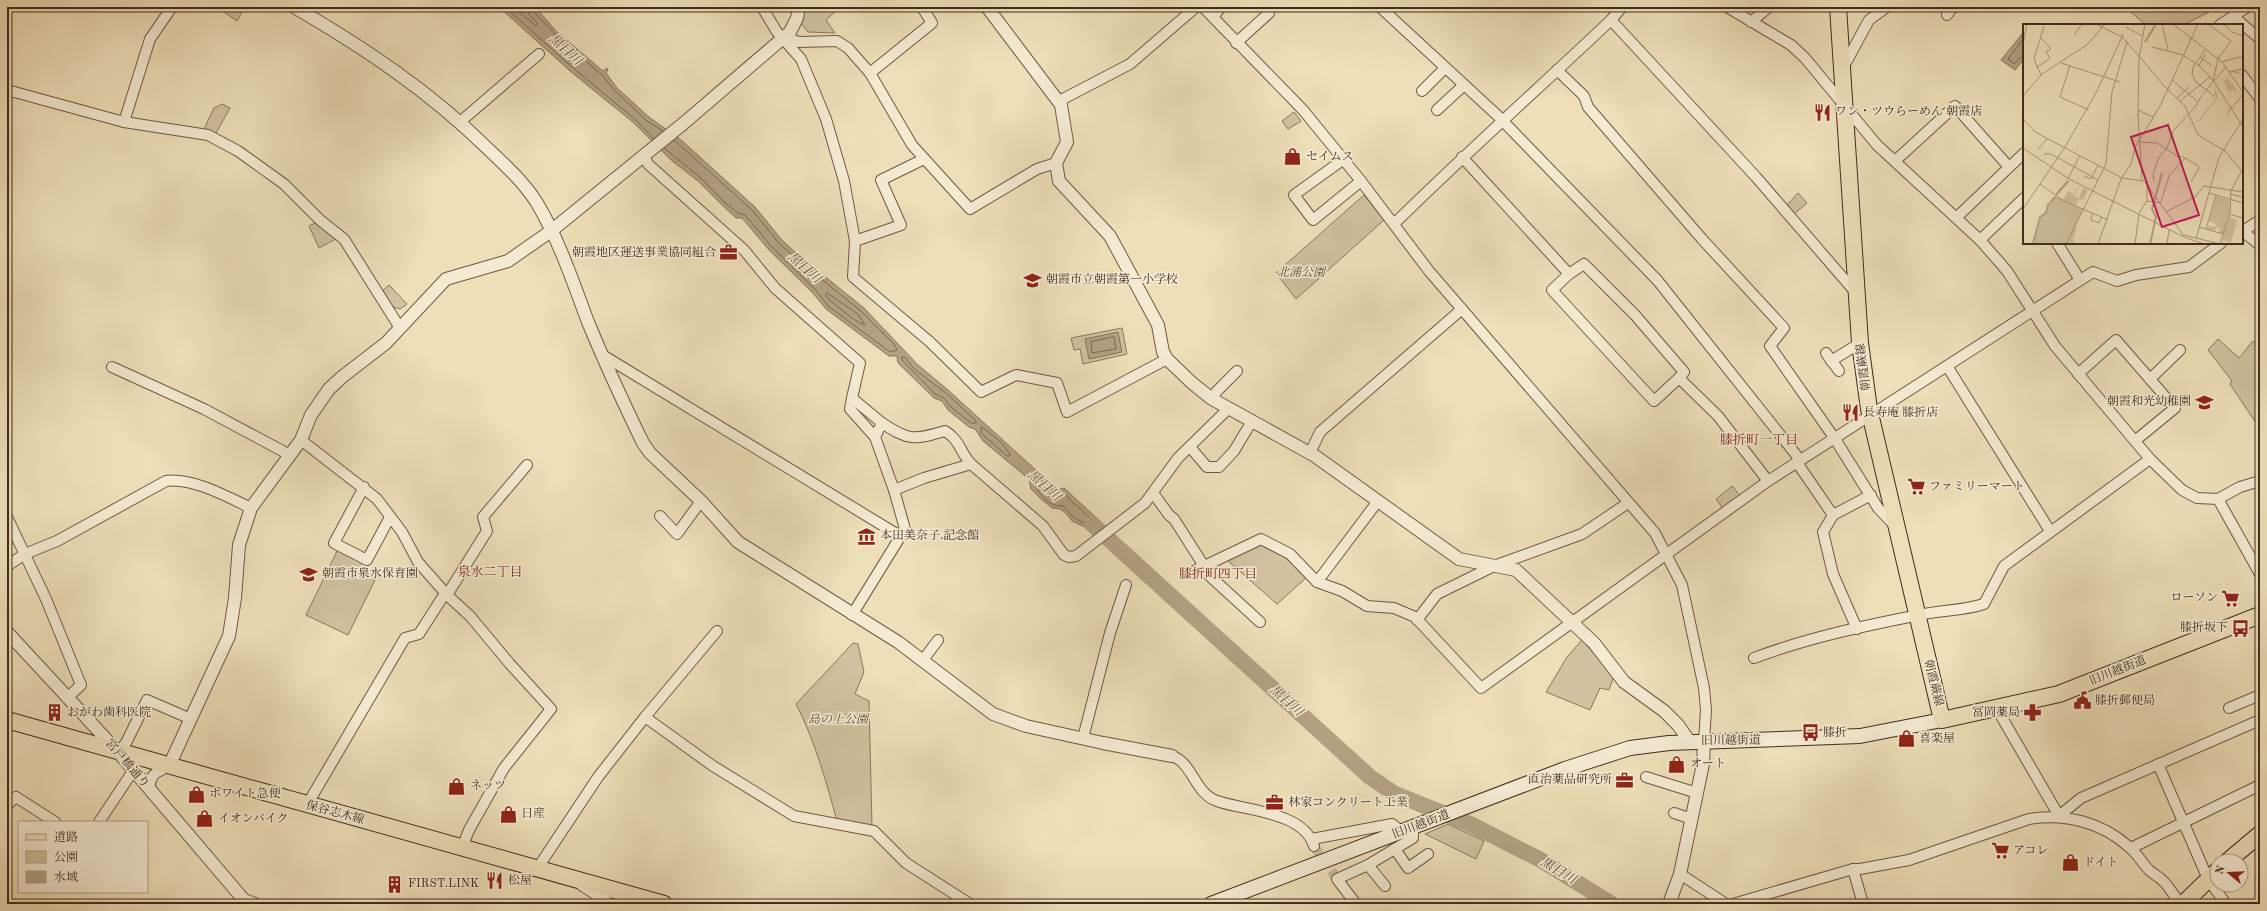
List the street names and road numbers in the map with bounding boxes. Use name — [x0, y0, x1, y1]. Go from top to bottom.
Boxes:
street label: 朝霞蕨線 — [1853, 342, 1873, 392]
street label: 旧川越街道 — [2087, 652, 2148, 688]
street label: 朝霞蕨線 — [1921, 658, 1947, 708]
street label: 旧川越街道 — [1701, 732, 1761, 748]
street label: 宮戸橋通り — [103, 736, 153, 791]
street label: 保谷志木線 — [304, 798, 366, 827]
street label: 旧川越街道 — [1390, 807, 1451, 841]

